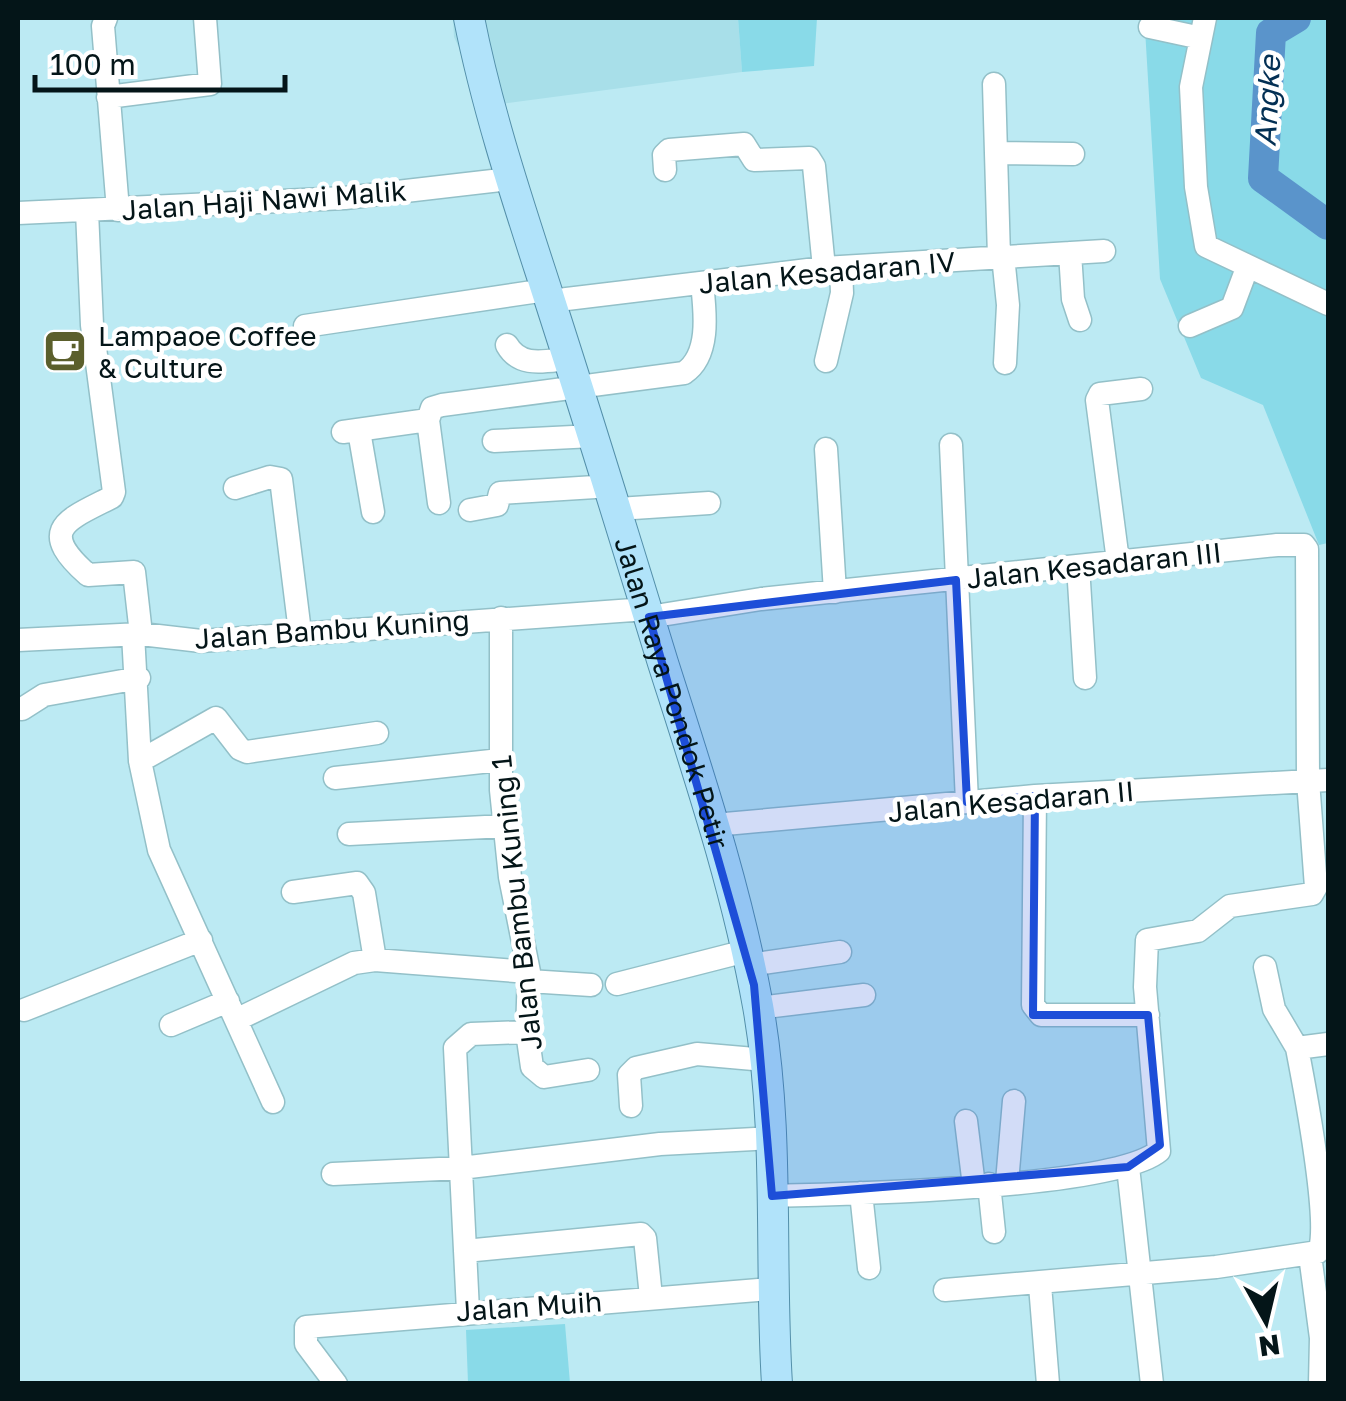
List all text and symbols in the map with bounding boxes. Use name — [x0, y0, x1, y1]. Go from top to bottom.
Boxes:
scale bar — [35, 30, 285, 92]
text: 100 m — [50, 46, 136, 82]
water label: Angke — [1247, 52, 1287, 147]
street label: Jalan Haji Nawi Malik — [120, 174, 408, 226]
street label: Jalan Kesadaran IV — [697, 244, 957, 300]
place label: Lampaoe Coffee & Culture — [98, 319, 316, 384]
cafe icon: Lampaoe Coffee & Culture — [42, 328, 88, 374]
street label: Jalan Raya Pondok Petir — [609, 533, 736, 853]
street label: Jalan Kesadaran III — [965, 535, 1223, 595]
street label: Jalan Bambu Kuning — [193, 603, 471, 655]
street label: Jalan Bambu Kuning 1 — [484, 754, 548, 1052]
street label: Jalan Kesadaran II — [886, 774, 1136, 828]
north arrow — [1216, 1271, 1316, 1371]
street label: Jalan Muih — [455, 1284, 603, 1328]
text: N — [1257, 1328, 1282, 1364]

